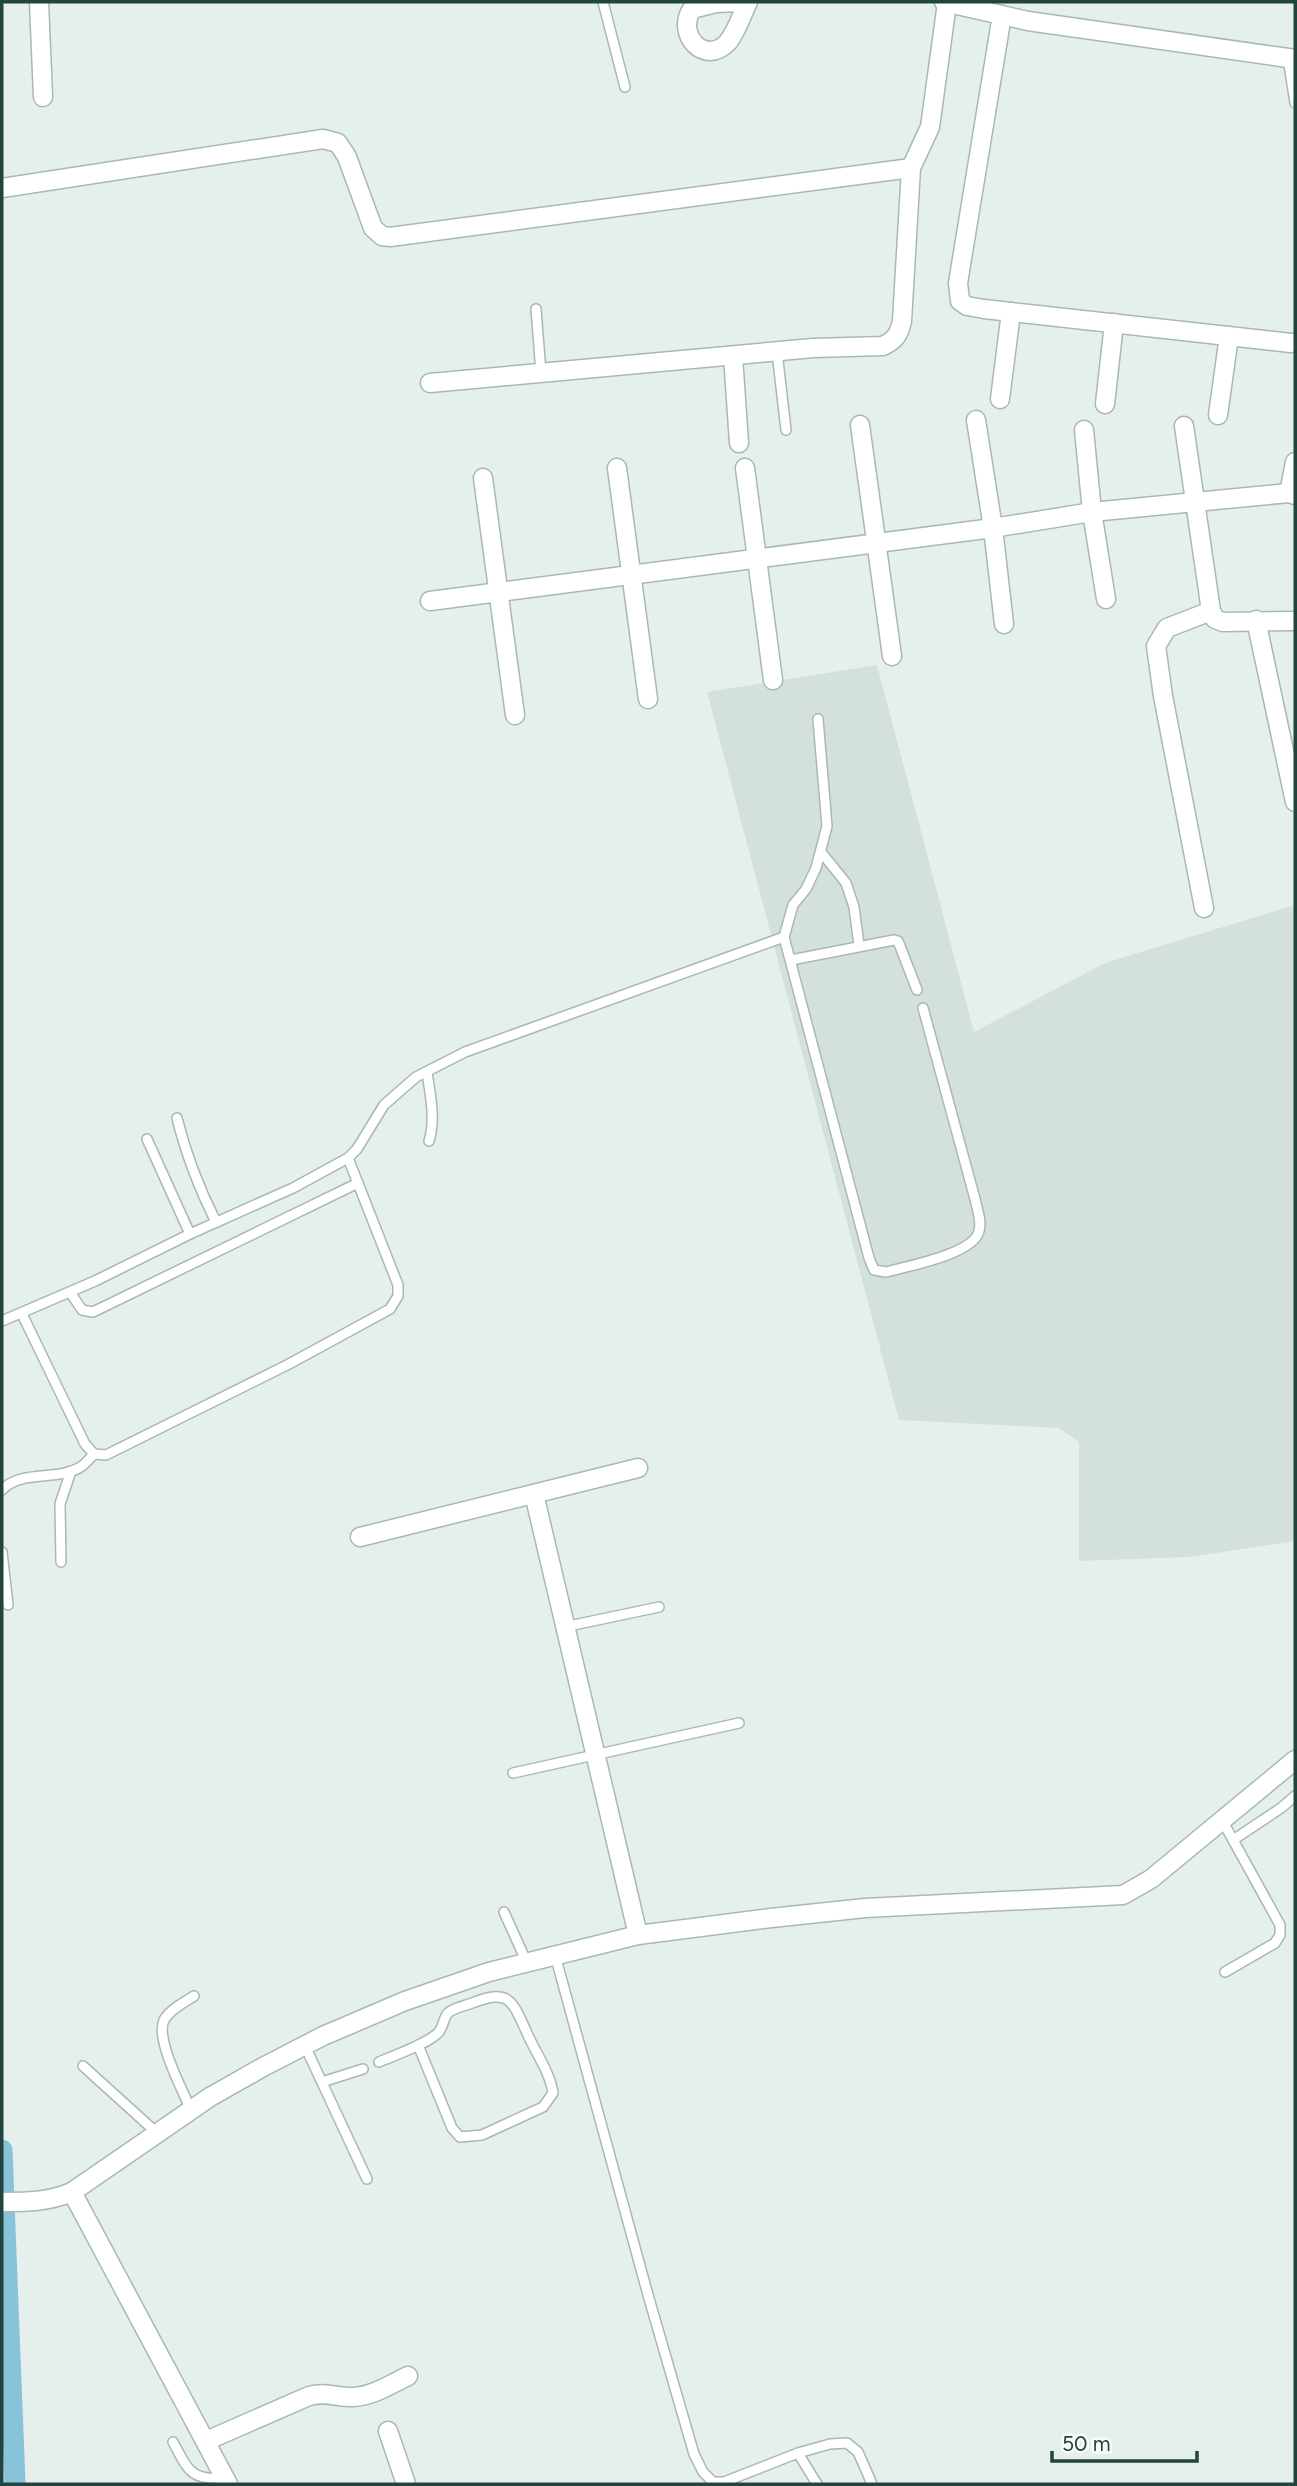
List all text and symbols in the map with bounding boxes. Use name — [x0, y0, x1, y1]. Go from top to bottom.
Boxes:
scale bar — [1052, 2420, 1197, 2464]
text: 50 m — [1062, 2431, 1111, 2456]

